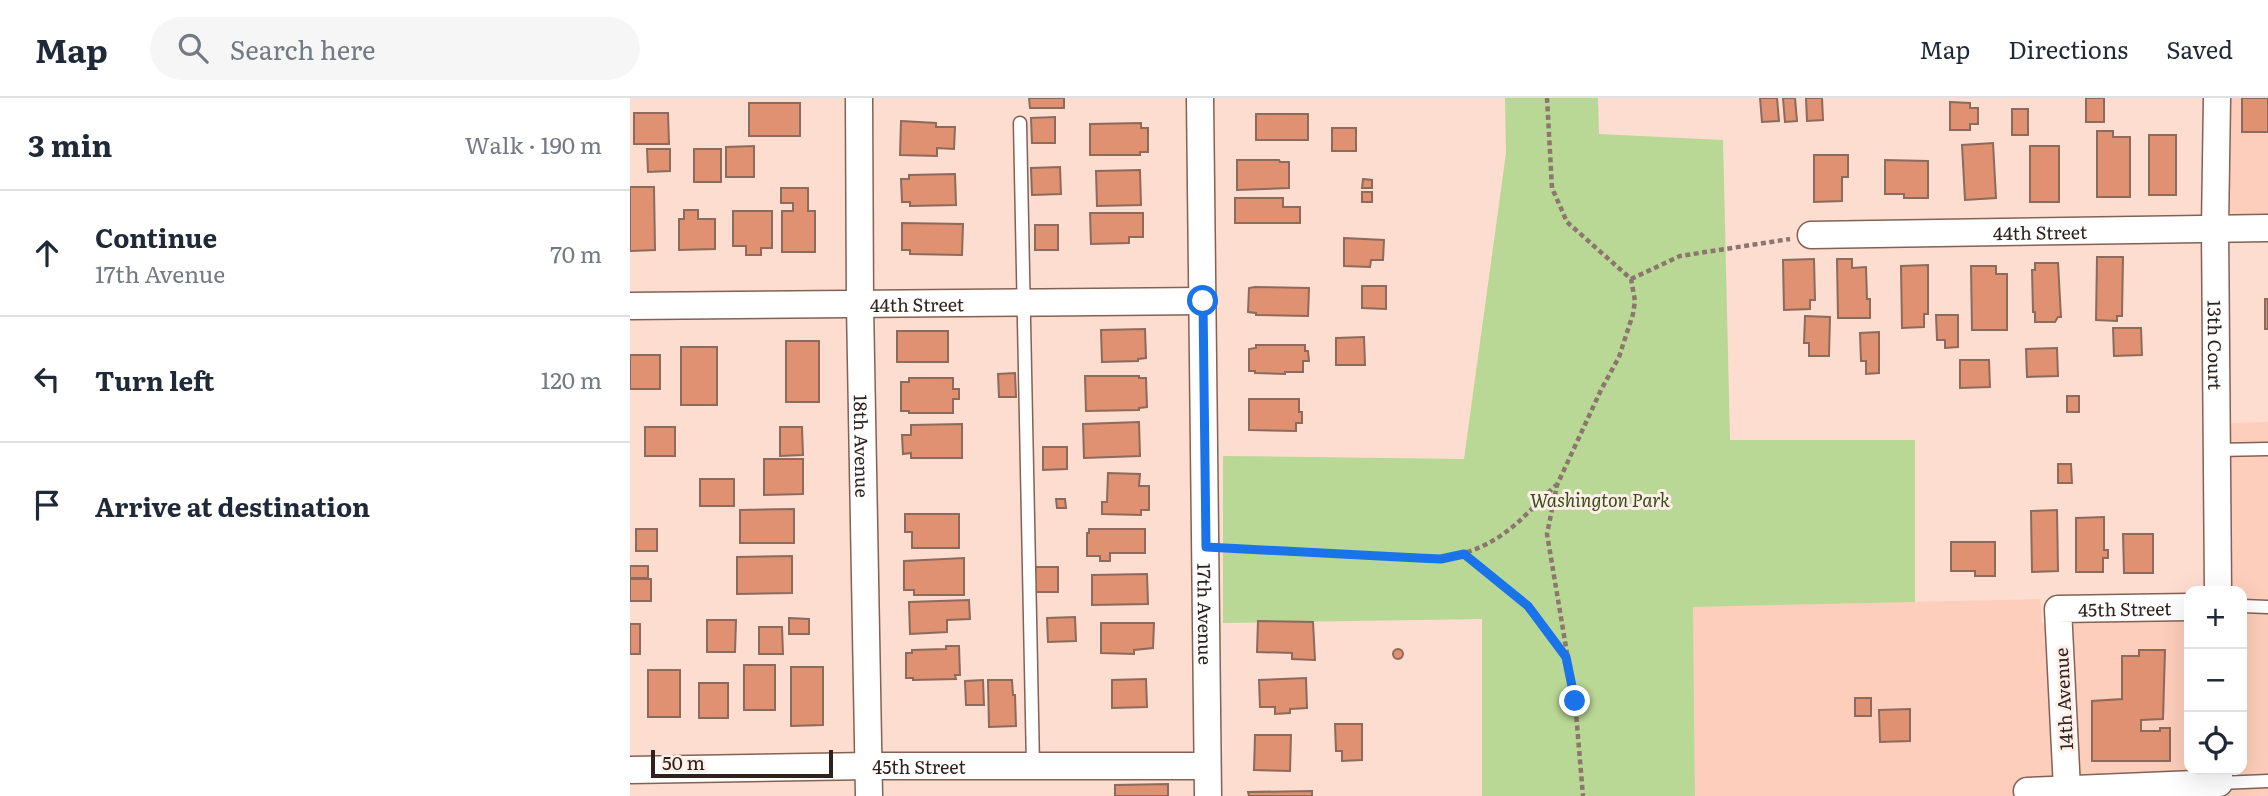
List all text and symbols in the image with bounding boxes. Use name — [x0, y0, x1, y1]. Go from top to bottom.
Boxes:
search box — [150, 17, 640, 80]
text: Map — [35, 24, 108, 73]
icon: search — [174, 29, 212, 67]
text: Search here — [230, 29, 376, 68]
text: Map — [1919, 31, 1970, 66]
text: Directions — [2008, 31, 2128, 66]
text: Saved — [2166, 31, 2233, 66]
text: 3 min — [28, 122, 112, 166]
text: Walk · 190 m — [465, 127, 602, 161]
text: Continue — [95, 217, 217, 256]
street label: 44th Street — [1993, 217, 2088, 246]
icon: ahead — [28, 234, 66, 272]
text: 70 m — [550, 236, 602, 270]
text: 17th Avenue — [95, 256, 225, 290]
route start — [1187, 285, 1218, 316]
street label: 44th Street — [870, 290, 965, 317]
street label: 13th Court — [2202, 300, 2230, 391]
icon: left — [28, 360, 66, 398]
text: Turn left — [95, 360, 214, 399]
text: 120 m — [541, 362, 602, 396]
street label: 18th Avenue — [848, 394, 877, 498]
icon: arrive — [28, 486, 66, 524]
text: Arrive at destination — [95, 486, 370, 525]
park label: Washington Park — [1530, 486, 1670, 513]
street label: 17th Avenue — [1192, 563, 1220, 665]
map controls — [2184, 586, 2247, 775]
button: + — [2184, 586, 2247, 649]
street label: 45th Street — [2078, 594, 2172, 622]
street label: 14th Avenue — [2047, 647, 2079, 751]
button: − — [2184, 649, 2247, 712]
route end — [1559, 685, 1590, 716]
button: locate — [2184, 712, 2247, 775]
scale bar — [651, 747, 833, 779]
text: 50 m — [662, 748, 705, 776]
street label: 45th Street — [872, 753, 966, 780]

